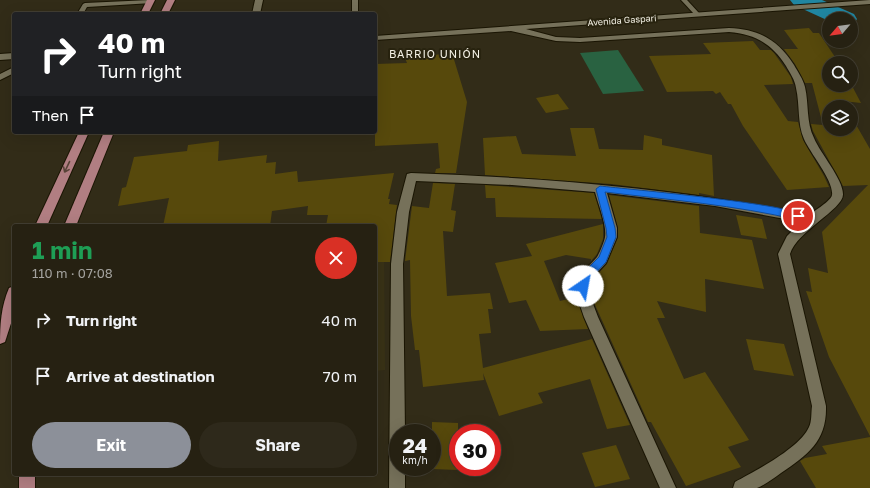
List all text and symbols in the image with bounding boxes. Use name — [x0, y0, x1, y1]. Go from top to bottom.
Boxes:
street label: Avenida Gaspari — [587, 12, 657, 28]
north arrow — [822, 12, 858, 48]
map controls — [822, 12, 858, 136]
text: 40 m — [98, 26, 165, 59]
icon: right — [32, 28, 84, 80]
district label: BARRIO UNIÓN — [389, 47, 481, 60]
button: search — [822, 56, 858, 92]
text: Turn right — [98, 60, 182, 82]
button: layers — [822, 100, 858, 136]
icon: arrive — [76, 104, 98, 126]
text: Then — [32, 106, 68, 124]
one-way arrow — [63, 161, 70, 173]
pin — [781, 199, 815, 233]
icon: arrive — [787, 205, 809, 227]
text: 1 min — [32, 235, 92, 264]
button: close — [315, 237, 357, 279]
text: 110 m · 07:08 — [32, 265, 113, 281]
position arrow — [562, 265, 604, 307]
icon: right — [32, 309, 54, 331]
text: Turn right — [66, 311, 137, 329]
text: 40 m — [322, 311, 357, 329]
icon: arrive — [32, 365, 54, 387]
text: Arrive at destination — [66, 367, 215, 385]
text: 70 m — [323, 367, 357, 385]
button: Exit — [32, 422, 191, 468]
button: Share — [199, 422, 357, 468]
speed limit sign: 30 — [449, 424, 501, 476]
text: 24 — [403, 433, 427, 457]
text: km/h — [402, 454, 428, 466]

